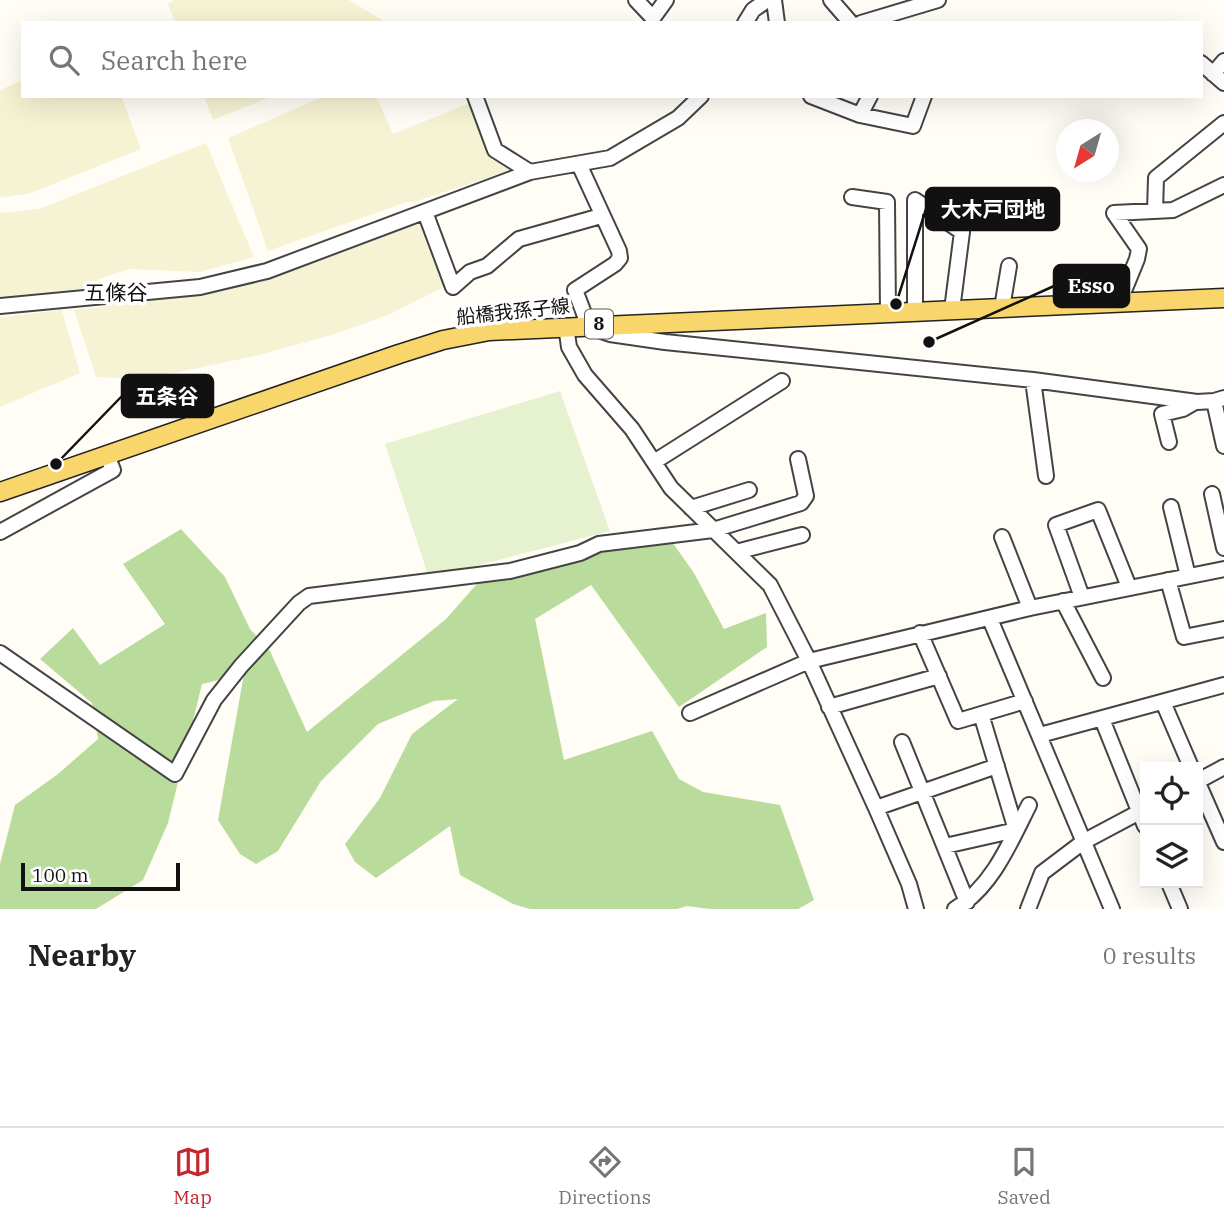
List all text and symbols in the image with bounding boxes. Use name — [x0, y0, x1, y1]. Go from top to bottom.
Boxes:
search box — [21, 21, 1203, 98]
icon: search — [45, 41, 83, 79]
text: Search here — [101, 43, 247, 77]
north arrow — [1056, 119, 1119, 182]
callout: 大木戸団地 — [926, 188, 1059, 230]
text: 大木戸団地 — [941, 195, 1046, 223]
callout: Esso — [1054, 265, 1129, 307]
text: Esso — [1067, 271, 1115, 299]
district label: 五條谷 — [85, 278, 148, 306]
street label: 船橋我孫子線 — [455, 293, 571, 329]
road number: 8 — [585, 310, 613, 338]
callout: 五条谷 — [122, 375, 213, 417]
text: 五条谷 — [136, 382, 199, 410]
map controls — [1140, 762, 1203, 888]
button: locate — [1140, 762, 1203, 825]
button: layers — [1140, 825, 1203, 888]
scale bar — [21, 860, 180, 892]
text: 100 m — [32, 863, 89, 887]
text: Nearby — [28, 935, 136, 974]
text: 0 results — [1103, 940, 1196, 970]
tab: Map — [173, 1143, 212, 1209]
tab: Directions — [558, 1143, 651, 1209]
tab: Saved — [998, 1143, 1051, 1209]

